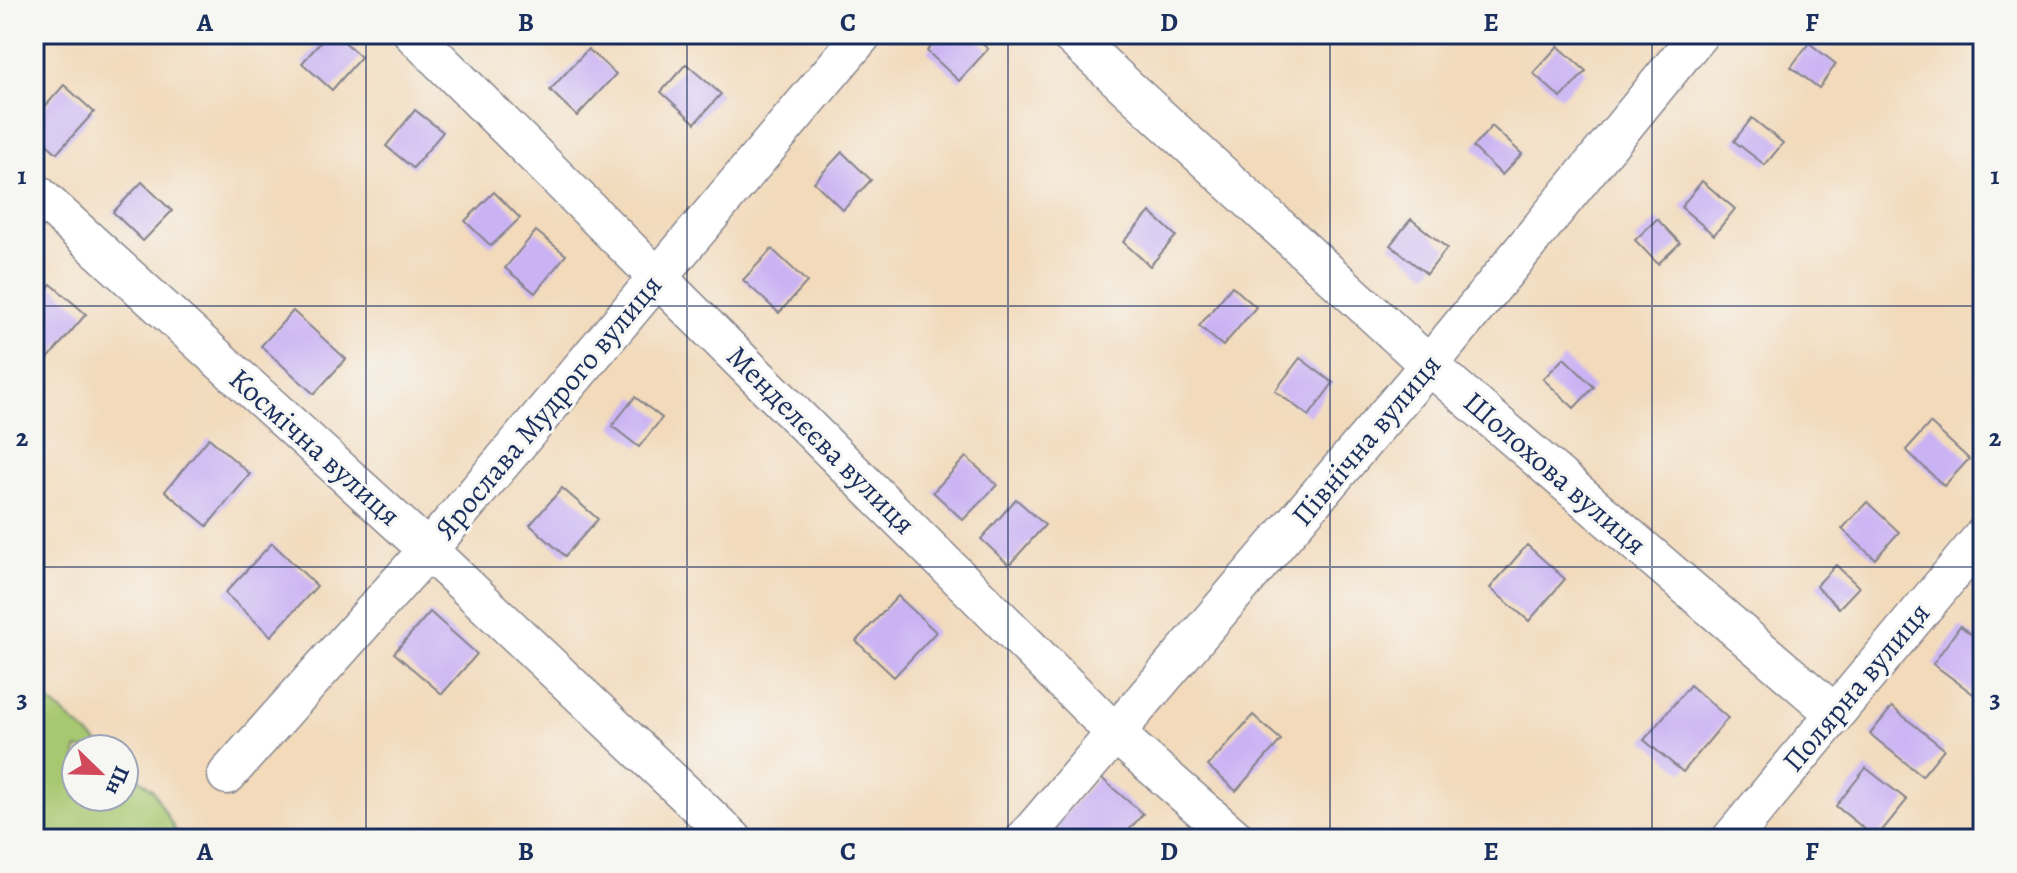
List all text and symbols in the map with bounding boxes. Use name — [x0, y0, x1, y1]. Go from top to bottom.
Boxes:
text: A — [196, 5, 214, 40]
text: B — [518, 5, 534, 40]
text: C — [840, 5, 856, 40]
text: D — [1160, 5, 1178, 40]
text: E — [1483, 5, 1499, 40]
text: F — [1805, 5, 1819, 40]
text: 1 — [17, 158, 27, 193]
text: 1 — [1990, 158, 2000, 193]
street label: Ярослава Мудрого вулиця — [425, 266, 671, 548]
street label: Менделєєва вулиця — [718, 337, 924, 543]
street label: Північна вулиця — [1282, 346, 1450, 534]
street label: Космічна вулиця — [221, 359, 409, 535]
street label: Шолохова вулиця — [1455, 382, 1655, 564]
text: 2 — [16, 420, 29, 455]
text: 2 — [1989, 420, 2002, 455]
street label: Полярна вулиця — [1773, 594, 1939, 780]
text: 3 — [16, 681, 28, 716]
text: 3 — [1989, 681, 2001, 716]
north arrow — [60, 733, 140, 813]
text: Пн — [98, 761, 137, 800]
text: A — [196, 834, 214, 869]
text: B — [518, 834, 534, 869]
text: C — [840, 834, 856, 869]
text: D — [1160, 834, 1178, 869]
text: E — [1483, 834, 1499, 869]
text: F — [1805, 834, 1819, 869]

